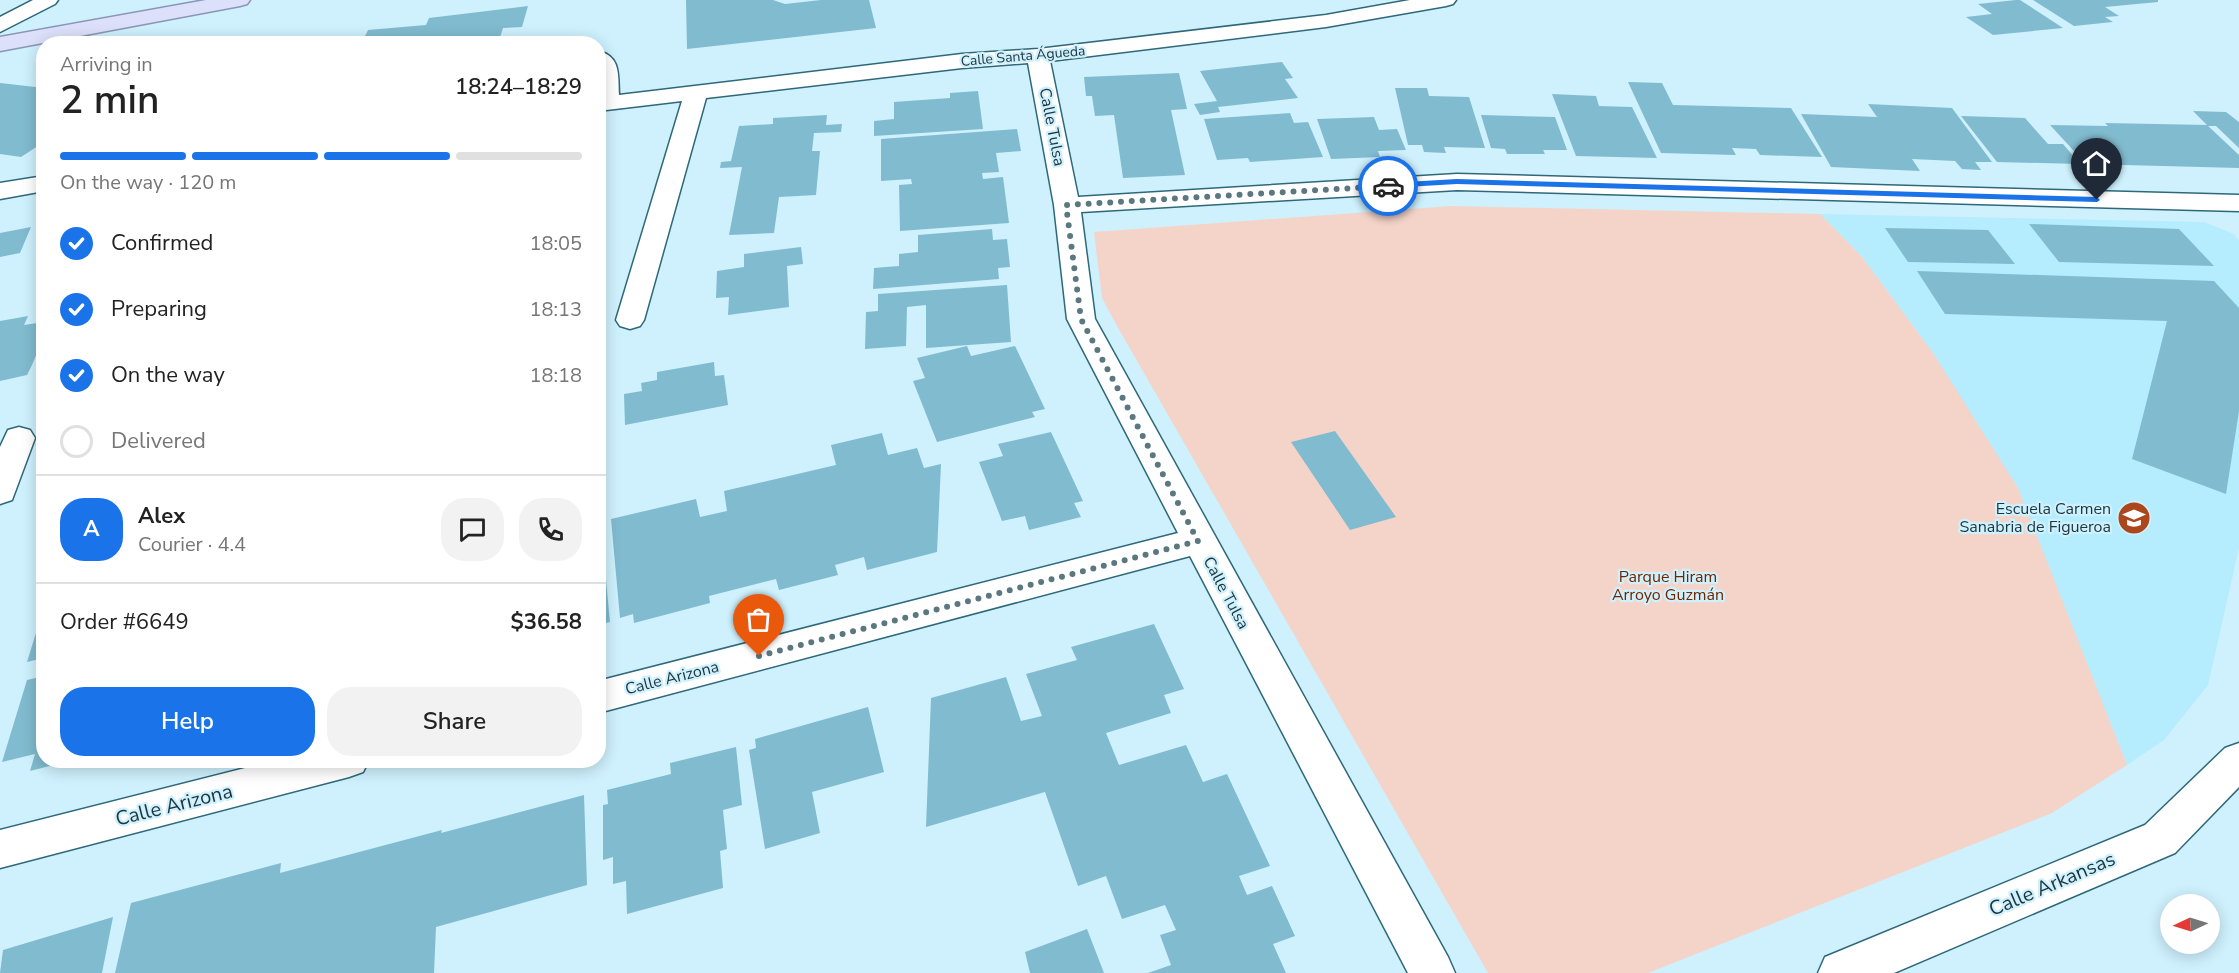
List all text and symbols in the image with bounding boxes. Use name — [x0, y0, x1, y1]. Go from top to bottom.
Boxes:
street label: Calle Santa Águeda — [960, 41, 1086, 71]
text: Arriving in — [60, 51, 153, 78]
text: 18:24–18:29 — [455, 72, 582, 102]
text: 2 min — [60, 74, 159, 127]
street label: Calle Tulsa — [1034, 86, 1070, 168]
pin — [2071, 138, 2122, 200]
icon: home — [2080, 147, 2113, 180]
courier — [1358, 156, 1418, 216]
text: On the way · 120 m — [60, 169, 236, 196]
icon: car — [1372, 170, 1405, 203]
icon: check — [60, 227, 93, 260]
text: Confirmed — [111, 228, 213, 258]
text: 18:05 — [529, 230, 582, 257]
icon: check — [60, 293, 93, 326]
text: Preparing — [111, 294, 207, 324]
text: 18:13 — [529, 296, 582, 323]
icon: check — [60, 359, 93, 392]
text: On the way — [111, 360, 225, 390]
text: 18:18 — [529, 362, 582, 389]
text: Delivered — [111, 426, 206, 456]
button: chat — [441, 498, 504, 561]
button: phone — [519, 498, 582, 561]
place label: Escuela Carmen Sanabria de Figueroa — [1959, 498, 2111, 538]
school or university icon: Escuela Carmen Sanabria de Figueroa — [2116, 500, 2152, 536]
text: Alex — [138, 501, 185, 531]
text: A — [83, 514, 100, 544]
text: Courier · 4.4 — [138, 531, 246, 558]
street label: Calle Tulsa — [1198, 553, 1254, 633]
park label: Parque Hiram Arroyo Guzmán — [1612, 566, 1724, 606]
pin — [733, 594, 784, 656]
icon: bag — [742, 603, 775, 636]
text: Order #6649 — [60, 607, 189, 637]
text: $36.58 — [511, 607, 582, 637]
street label: Calle Arizona — [623, 656, 721, 700]
button: Help — [60, 687, 315, 756]
button: Share — [327, 687, 582, 756]
street label: Calle Arizona — [113, 777, 235, 833]
street label: Calle Arkansas — [1985, 845, 2119, 923]
north arrow — [2160, 894, 2220, 954]
map controls — [2160, 894, 2220, 954]

